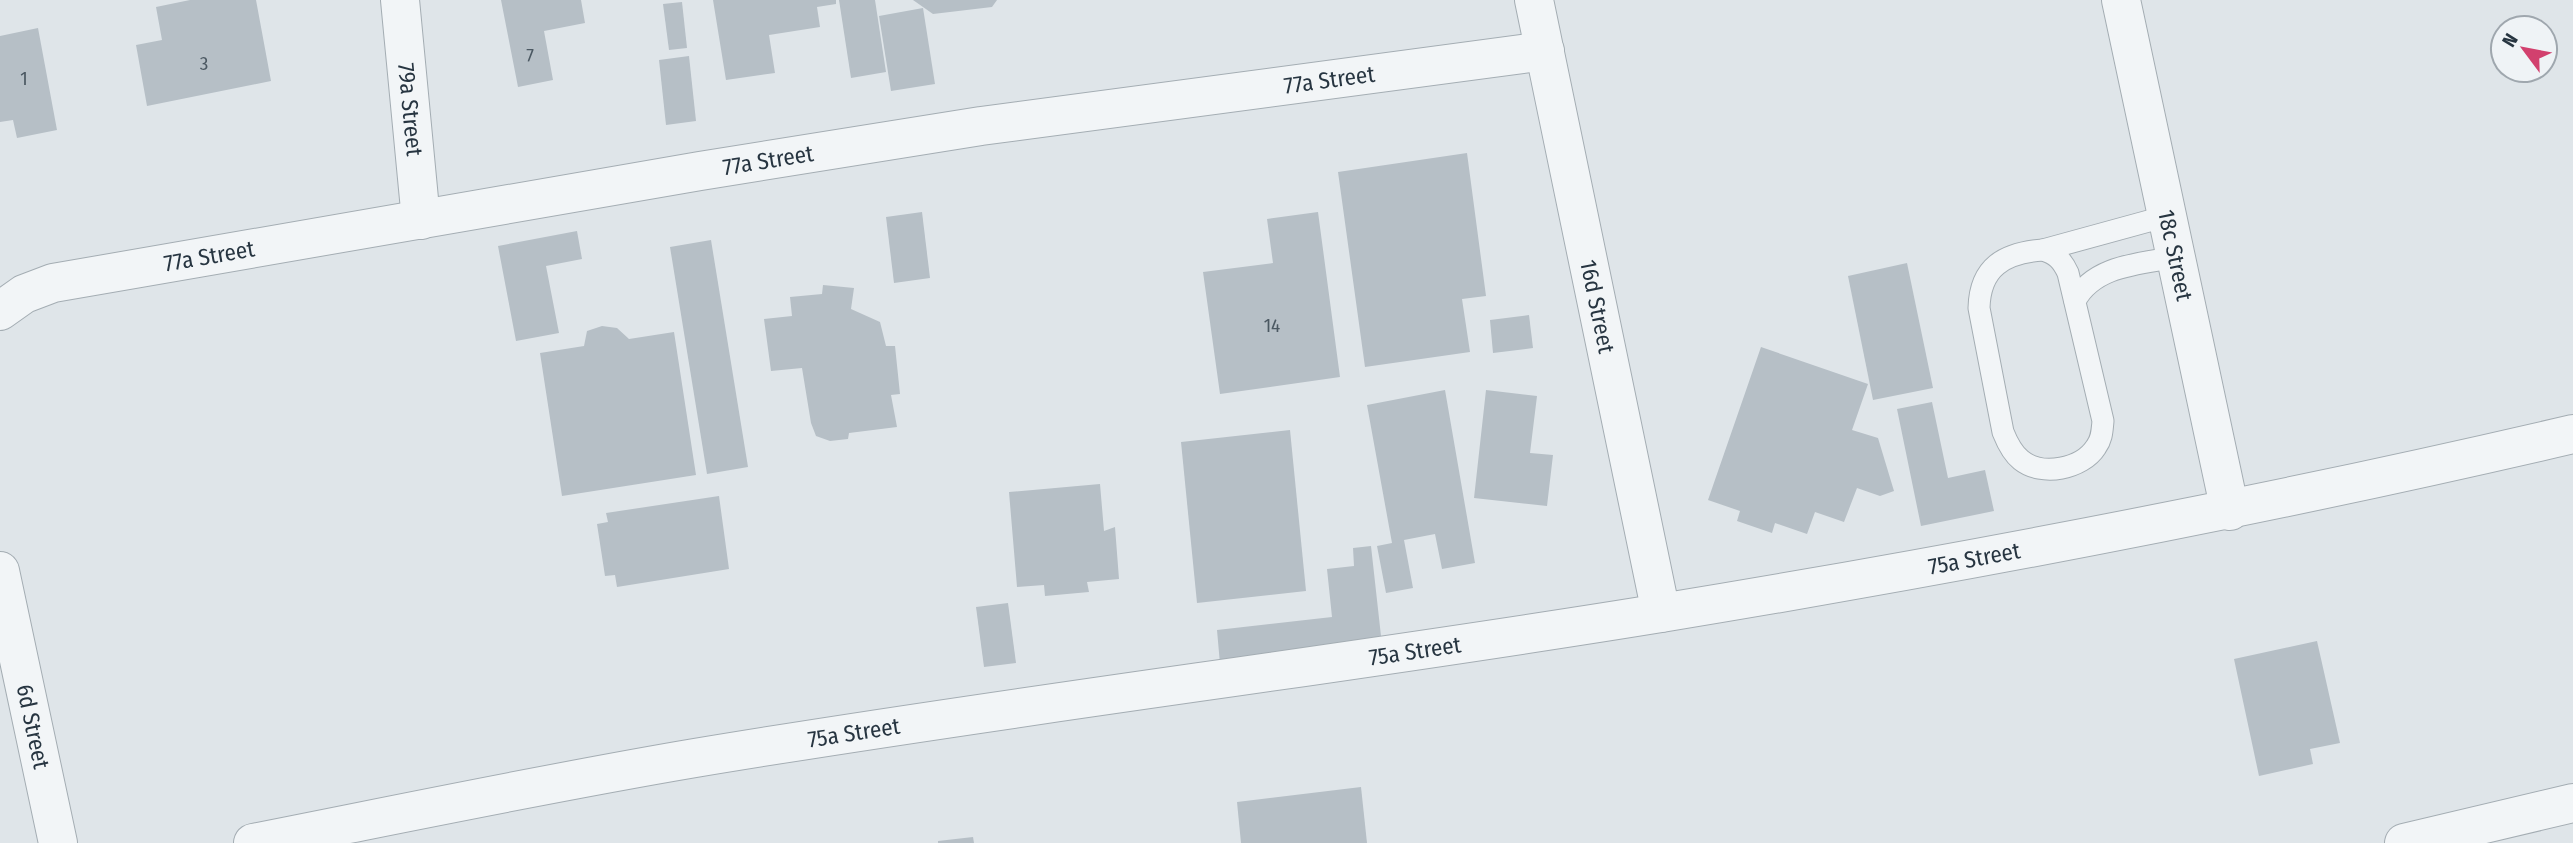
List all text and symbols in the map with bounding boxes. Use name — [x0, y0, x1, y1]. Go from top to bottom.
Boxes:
north arrow — [2489, 14, 2559, 84]
text: N — [2497, 29, 2523, 51]
house number: 7 — [526, 44, 534, 67]
house number: 3 — [200, 52, 208, 75]
street label: 77a Street — [1282, 60, 1377, 100]
street label: 79a Street — [392, 62, 429, 158]
house number: 1 — [20, 67, 28, 90]
street label: 77a Street — [721, 139, 816, 181]
street label: 18c Street — [2152, 207, 2199, 304]
street label: 77a Street — [162, 234, 257, 278]
street label: 16d Street — [1574, 257, 1621, 356]
house number: 14 — [1264, 314, 1280, 337]
street label: 75a Street — [1926, 536, 2023, 581]
street label: 75a Street — [1367, 630, 1463, 672]
street label: 6d Street — [11, 682, 56, 772]
street label: 75a Street — [806, 712, 902, 754]

